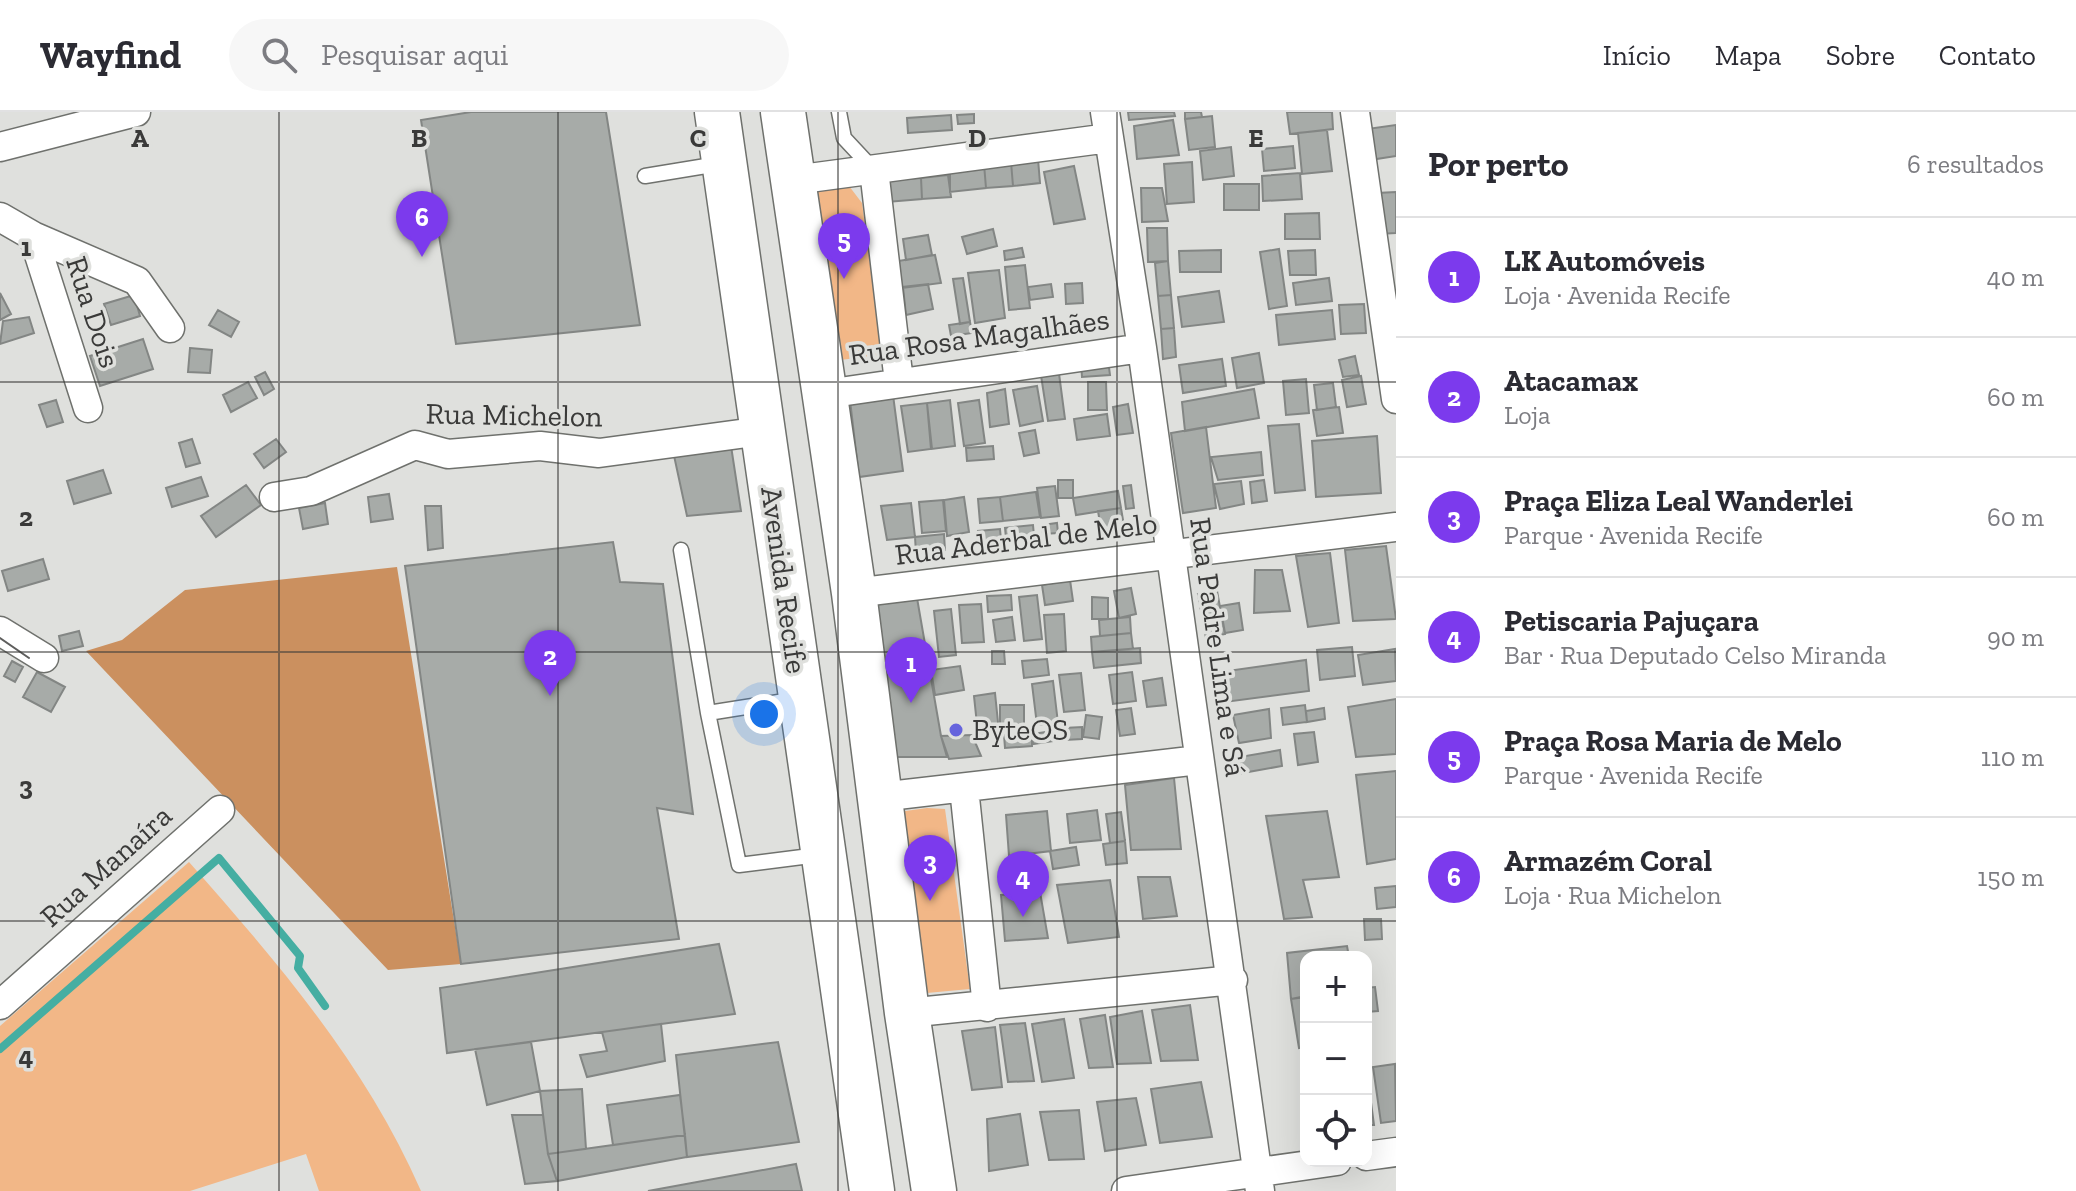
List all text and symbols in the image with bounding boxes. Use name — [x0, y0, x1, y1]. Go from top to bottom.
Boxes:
search box — [229, 19, 789, 91]
text: Wayfind — [40, 32, 181, 78]
icon: search — [257, 33, 301, 77]
text: Pesquisar aqui — [321, 37, 508, 73]
text: Início — [1603, 39, 1671, 72]
text: Mapa — [1715, 39, 1782, 72]
text: Sobre — [1826, 39, 1895, 72]
text: Contato — [1939, 39, 2036, 72]
text: A — [131, 122, 149, 154]
text: B — [411, 122, 427, 154]
text: C — [690, 122, 706, 154]
text: D — [968, 122, 986, 154]
text: E — [1248, 122, 1264, 154]
text: Por perto — [1428, 144, 1568, 185]
text: 6 resultados — [1907, 148, 2044, 180]
pin: 6 — [396, 191, 448, 257]
pin: 5 — [818, 213, 870, 279]
text: 1 — [21, 231, 32, 263]
text: LK Automóveis — [1504, 243, 1705, 279]
street label: Rua Dois — [58, 252, 128, 372]
text: 1 — [1449, 261, 1459, 293]
text: 40 m — [1987, 261, 2044, 293]
text: Loja · Avenida Recife — [1504, 279, 1731, 311]
street label: Rua Rosa Magalhães — [846, 301, 1112, 373]
text: Atacamax — [1504, 363, 1638, 399]
text: 2 — [1447, 381, 1461, 413]
text: 60 m — [1987, 381, 2044, 413]
street label: Rua Michelon — [425, 395, 603, 435]
text: Loja — [1504, 399, 1551, 431]
text: Praça Eliza Leal Wanderlei — [1504, 483, 1853, 519]
street label: Avenida Recife — [753, 484, 815, 676]
text: 2 — [19, 501, 33, 533]
text: 3 — [1447, 501, 1461, 533]
text: 60 m — [1987, 501, 2044, 533]
street label: Rua Aderbal de Melo — [893, 505, 1159, 573]
street label: Rua Padre Lima e Sá — [1182, 515, 1254, 779]
text: Parque · Avenida Recife — [1504, 519, 1763, 551]
text: Petiscaria Pajuçara — [1504, 603, 1759, 639]
text: 4 — [1447, 621, 1461, 653]
text: 90 m — [1987, 621, 2044, 653]
pin: 2 — [524, 630, 576, 696]
pin: 1 — [885, 637, 937, 703]
text: Bar · Rua Deputado Celso Miranda — [1504, 639, 1887, 671]
your location — [744, 694, 784, 734]
place label: ByteOS — [972, 712, 1068, 748]
marker: ByteOS — [947, 721, 965, 739]
text: Praça Rosa Maria de Melo — [1504, 723, 1842, 759]
text: 5 — [1447, 741, 1461, 773]
text: 110 m — [1981, 741, 2044, 773]
text: Parque · Avenida Recife — [1504, 759, 1763, 791]
text: 3 — [19, 770, 33, 802]
street label: Rua Manaíra — [33, 798, 179, 934]
pin: 3 — [904, 835, 956, 901]
text: Armazém Coral — [1504, 843, 1712, 879]
pin: 4 — [997, 851, 1049, 917]
text: 6 — [1447, 861, 1461, 893]
text: 150 m — [1977, 861, 2044, 893]
text: Loja · Rua Michelon — [1504, 879, 1721, 911]
map controls — [1300, 951, 1372, 1167]
button: + — [1300, 951, 1372, 1023]
button: − — [1300, 1023, 1372, 1095]
text: 4 — [19, 1040, 34, 1072]
button: locate — [1300, 1095, 1372, 1167]

